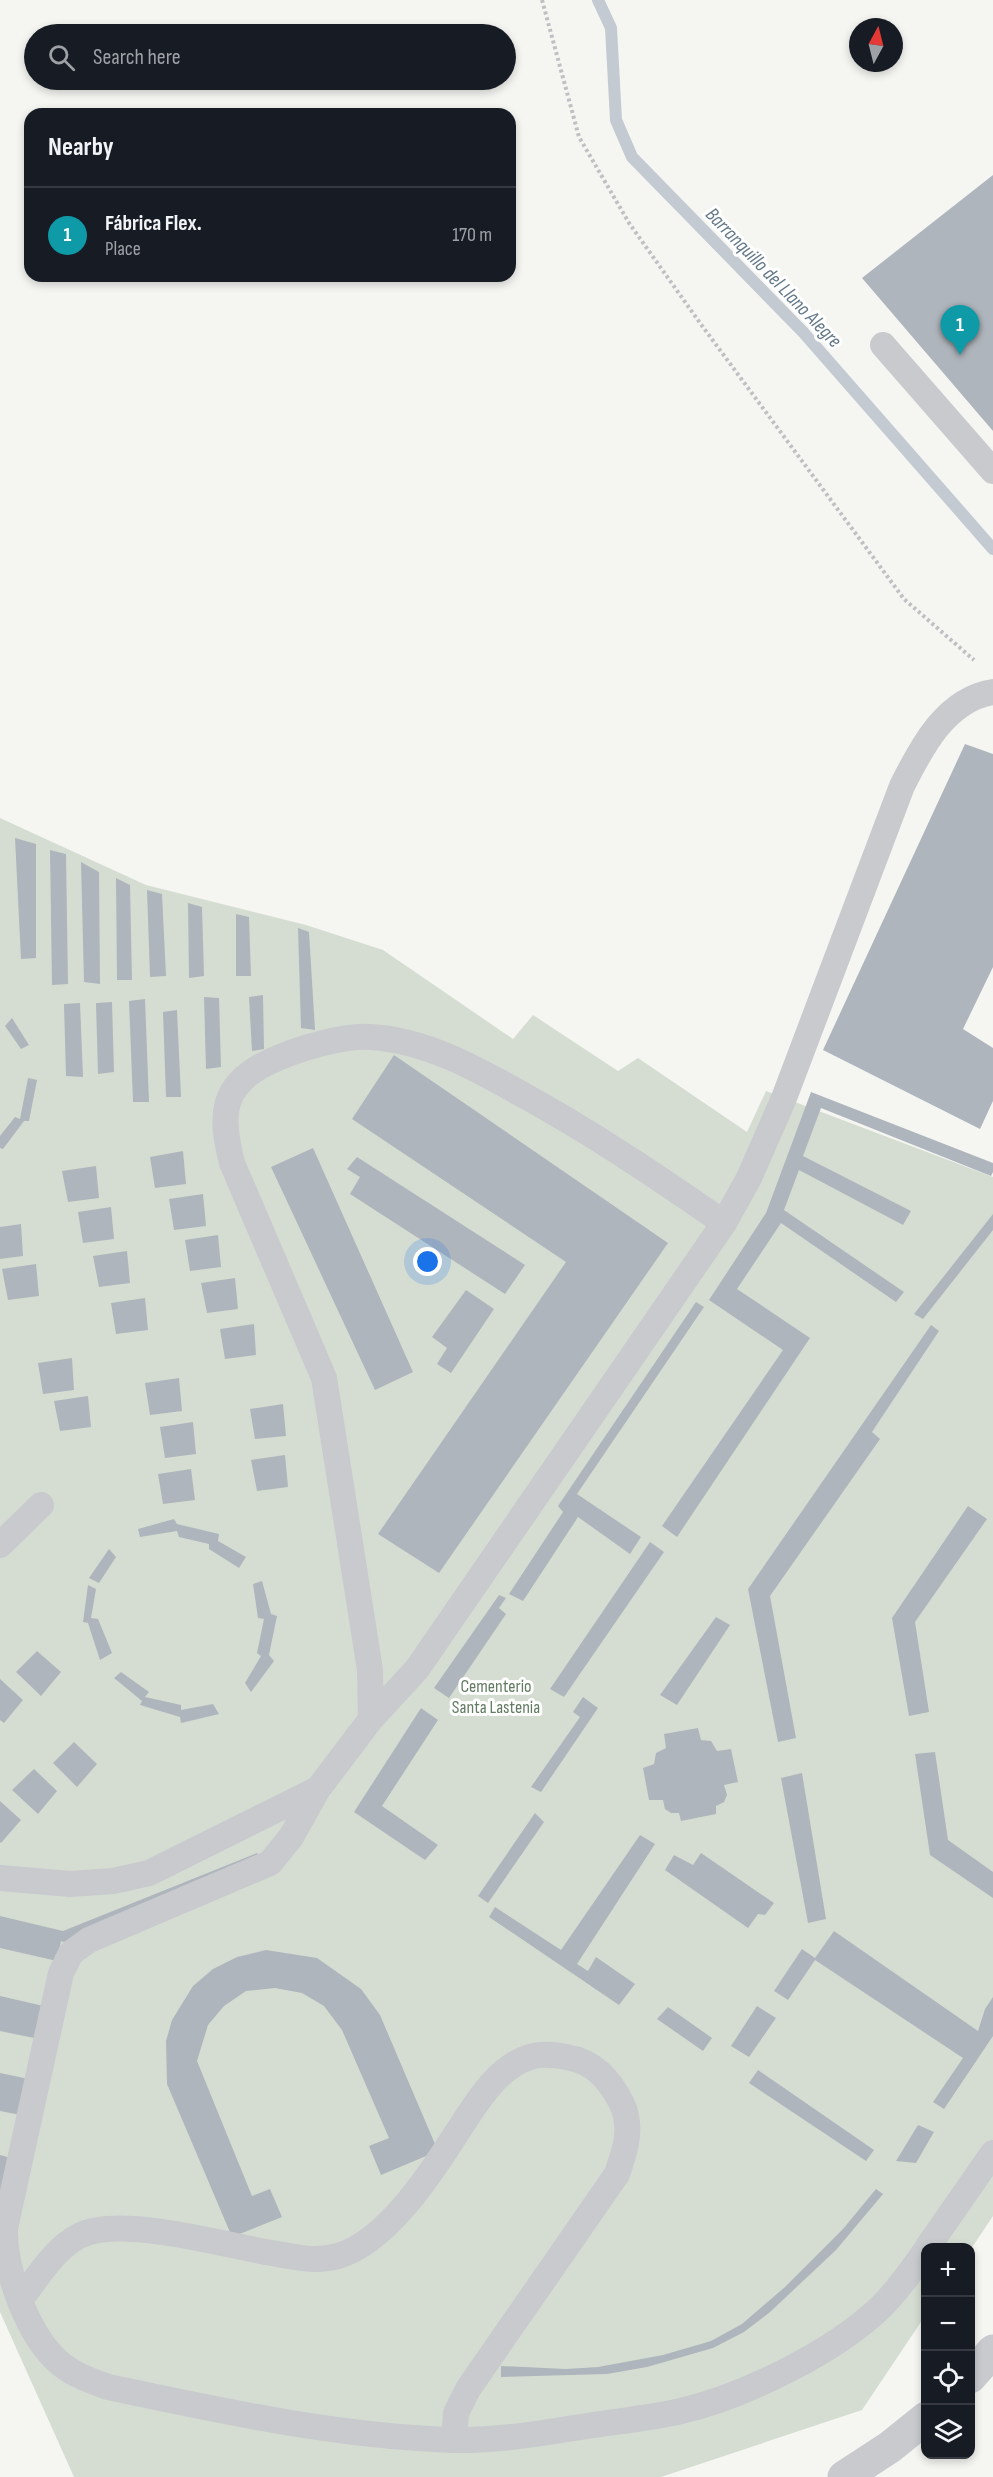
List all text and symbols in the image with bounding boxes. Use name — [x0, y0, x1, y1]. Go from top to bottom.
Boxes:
north arrow — [849, 18, 903, 72]
search box — [24, 24, 516, 90]
icon: search — [45, 41, 78, 74]
text: Search here — [93, 44, 180, 71]
text: Nearby — [48, 132, 114, 163]
water label: Barranquillo del Llano Alegre — [700, 203, 846, 353]
text: Fábrica Flex. — [105, 210, 202, 237]
text: 1 — [64, 223, 71, 247]
text: 170 m — [452, 223, 492, 247]
text: Place — [105, 237, 141, 261]
pin: 1 — [940, 306, 980, 355]
your location — [413, 1247, 442, 1276]
park label: Cementerio Santa Lastenia — [452, 1676, 540, 1718]
map controls — [921, 2243, 975, 2459]
button: + — [921, 2243, 975, 2297]
button: − — [921, 2297, 975, 2351]
button: locate — [921, 2351, 975, 2405]
button: layers — [921, 2405, 975, 2459]

